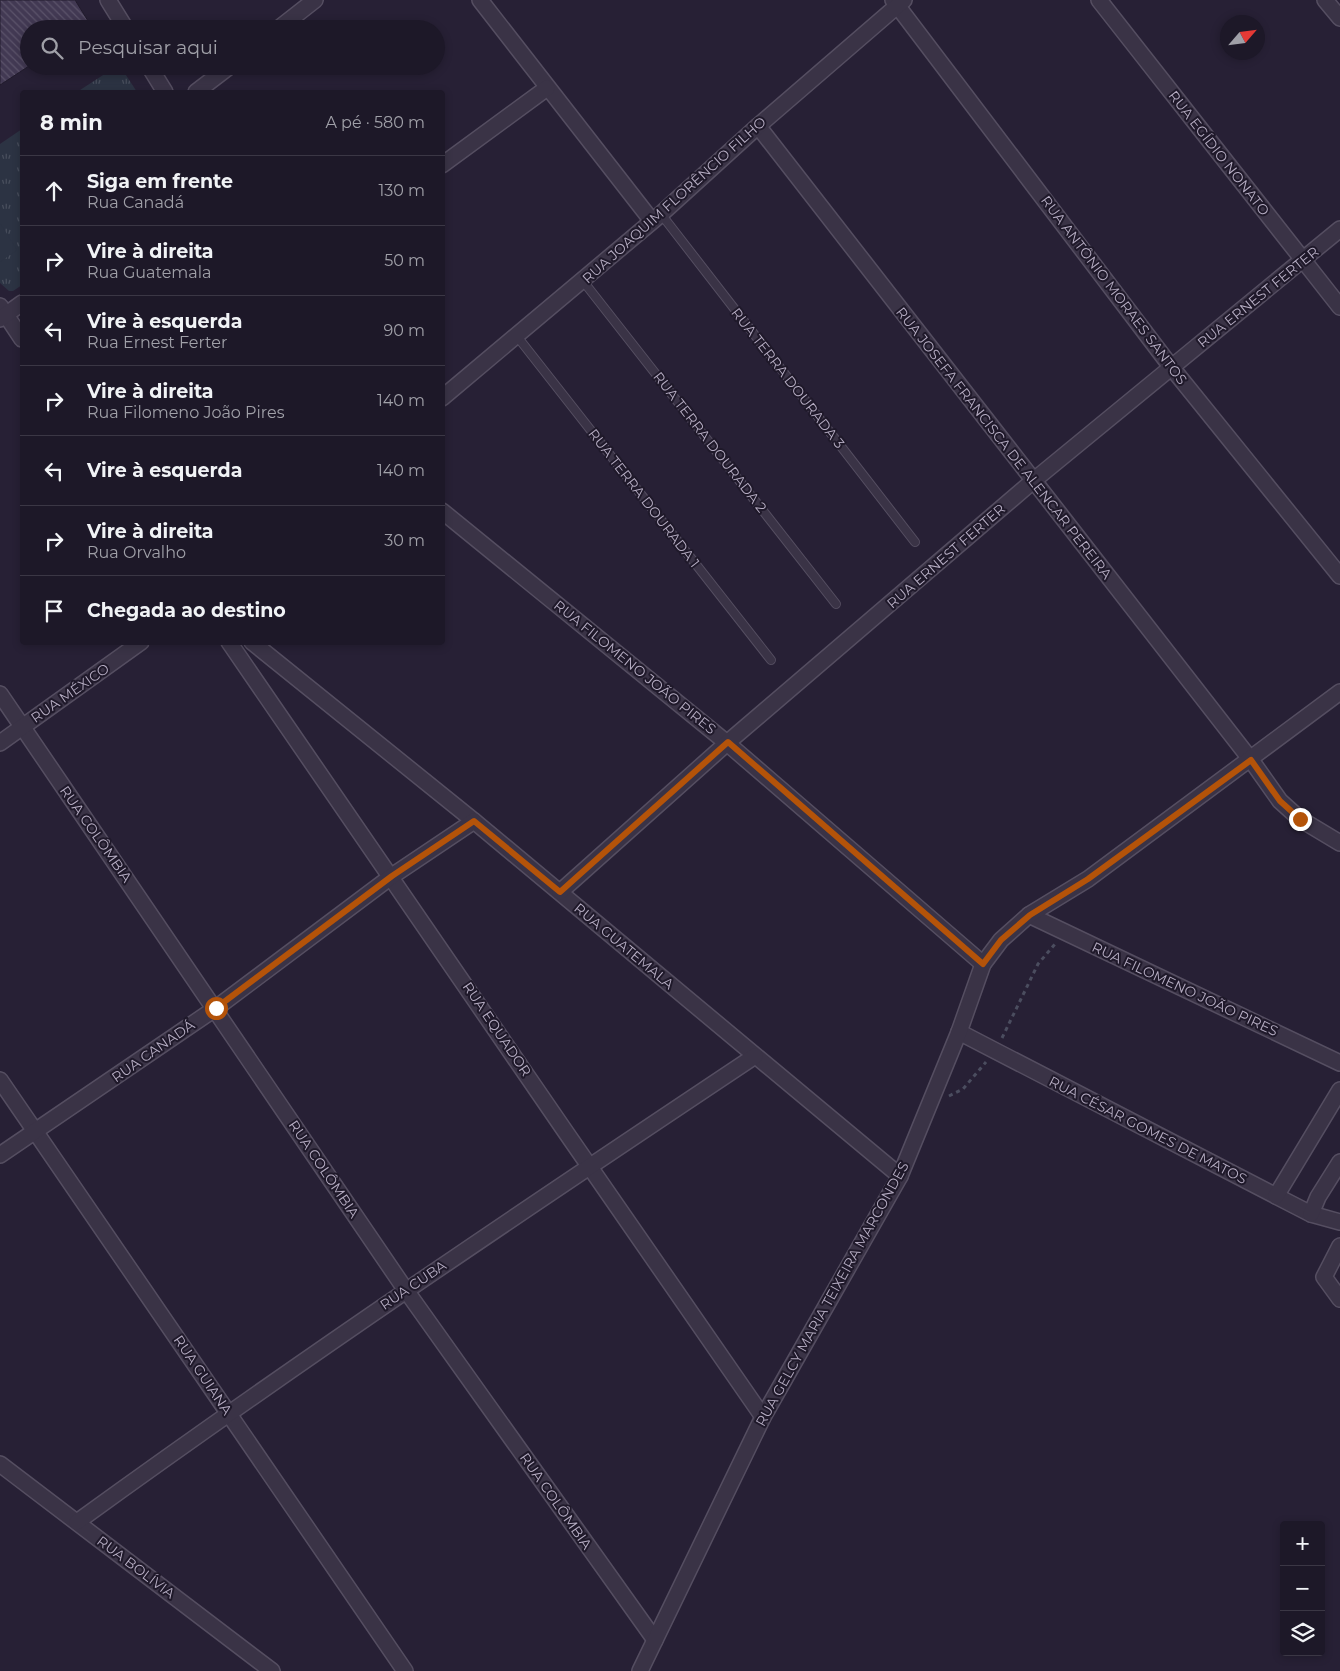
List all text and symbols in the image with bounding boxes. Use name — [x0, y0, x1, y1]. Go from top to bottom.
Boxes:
north arrow — [1220, 15, 1265, 60]
search box — [20, 20, 445, 75]
icon: search — [38, 34, 66, 62]
text: Pesquisar aqui — [78, 36, 218, 59]
street label: RUA EGÍDIO NONATO — [1165, 87, 1274, 219]
text: 8 min — [40, 110, 103, 135]
text: A pé · 580 m — [325, 113, 425, 132]
street label: RUA JOAQUIM FLORÊNCIO FILHO — [578, 113, 770, 287]
text: Siga em frente — [87, 170, 233, 193]
icon: ahead — [40, 177, 68, 205]
text: 130 m — [378, 181, 425, 200]
street label: RUA ANTÔNIO MORAES SANTOS — [1037, 192, 1191, 388]
text: Rua Canadá — [87, 193, 184, 212]
text: Vire à direita — [87, 240, 214, 263]
street label: RUA ERNEST FERTER — [1194, 243, 1322, 351]
icon: right — [40, 247, 68, 275]
text: 50 m — [384, 251, 425, 270]
text: Rua Guatemala — [87, 263, 212, 282]
street label: RUA JOSEFA FRANCISCA DE ALENCAR PEREIRA — [892, 303, 1116, 583]
street label: RUA TERRA DOURADA 3 — [727, 304, 849, 452]
text: Vire à esquerda — [87, 310, 242, 333]
icon: left — [40, 317, 68, 345]
text: 90 m — [383, 321, 425, 340]
text: Rua Ernest Ferter — [87, 333, 227, 352]
street label: RUA TERRA DOURADA 2 — [649, 368, 771, 516]
text: Vire à direita — [87, 380, 214, 403]
icon: right — [40, 387, 68, 415]
text: 140 m — [377, 391, 425, 410]
text: Rua Filomeno João Pires — [87, 403, 285, 422]
street label: RUA TERRA DOURADA 1 — [584, 425, 704, 571]
icon: left — [40, 457, 68, 485]
text: Vire à esquerda — [87, 459, 242, 482]
text: 140 m — [377, 461, 425, 480]
street label: RUA ERNEST FERTER — [883, 500, 1009, 612]
text: Vire à direita — [87, 520, 214, 543]
icon: right — [40, 527, 68, 555]
text: 30 m — [384, 531, 425, 550]
text: Rua Orvalho — [87, 543, 186, 562]
street label: RUA FILOMENO JOÃO PIRES — [550, 596, 720, 738]
icon: arrive — [40, 597, 68, 625]
text: Chegada ao destino — [87, 599, 286, 622]
street label: RUA MÉXICO — [27, 659, 113, 727]
street label: RUA COLÔMBIA — [56, 782, 137, 887]
route end — [1289, 808, 1312, 831]
street label: RUA GUATEMALA — [570, 899, 678, 994]
street label: RUA FILOMENO JOÃO PIRES — [1089, 938, 1281, 1040]
street label: RUA EQUADOR — [459, 978, 535, 1080]
route start — [205, 997, 228, 1020]
street label: RUA CANADÁ — [108, 1015, 199, 1086]
street label: RUA CÉSAR GOMES DE MATOS — [1046, 1072, 1250, 1188]
street label: RUA COLÔMBIA — [285, 1117, 364, 1222]
street label: RUA GELCY MARIA TEIXEIRA MARCONDES — [751, 1158, 913, 1430]
street label: RUA CUBA — [376, 1256, 450, 1314]
street label: RUA GUIANA — [170, 1332, 237, 1419]
street label: RUA COLÔMBIA — [516, 1449, 597, 1554]
map controls — [1280, 1521, 1325, 1656]
button: + — [1280, 1521, 1325, 1566]
street label: RUA BOLÍVIA — [93, 1532, 179, 1603]
button: − — [1280, 1566, 1325, 1611]
button: layers — [1280, 1611, 1325, 1656]

